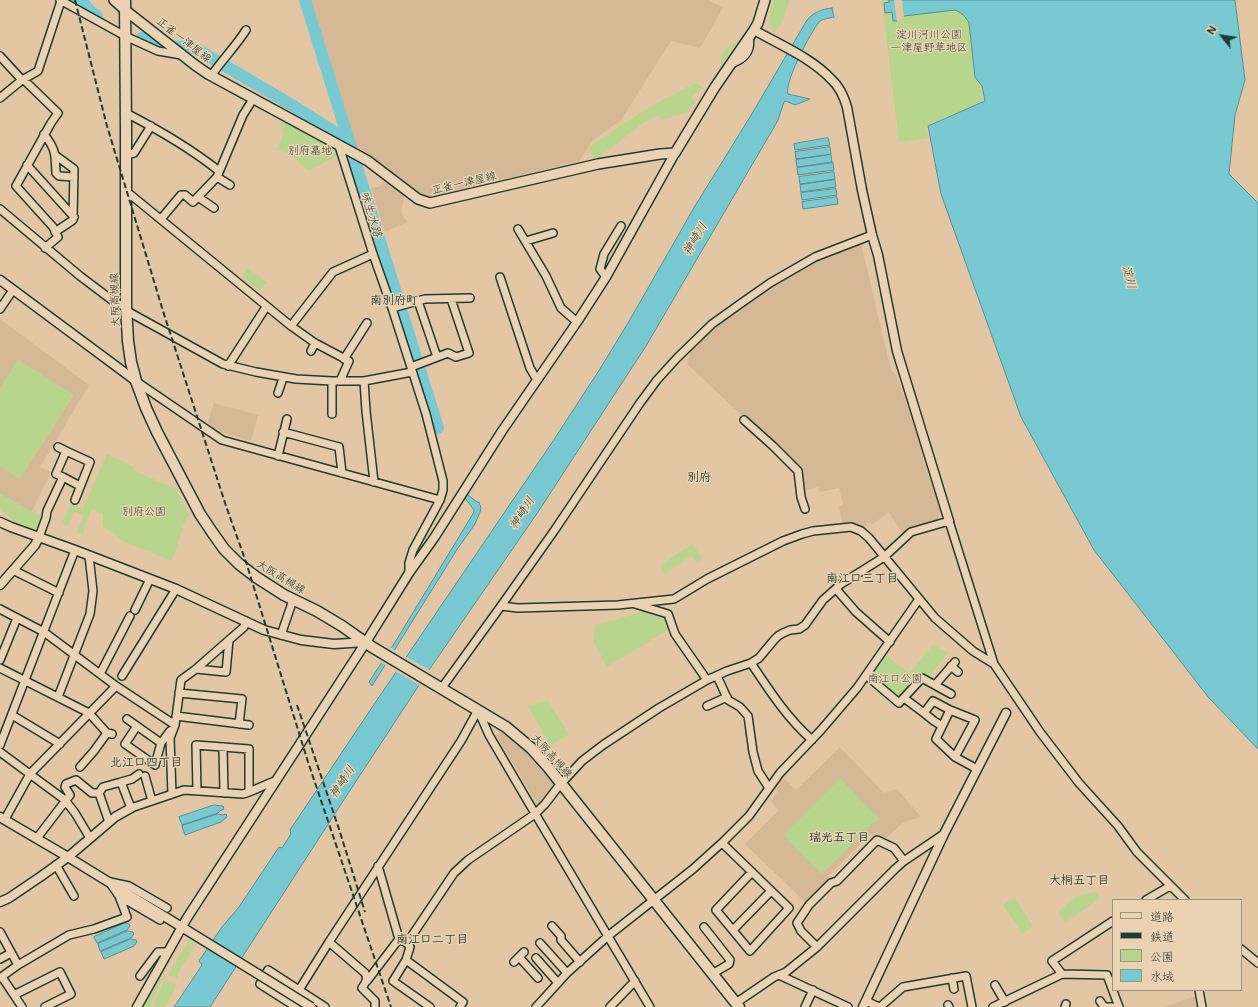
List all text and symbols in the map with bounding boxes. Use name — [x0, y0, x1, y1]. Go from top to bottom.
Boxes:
street label: 正雀一津屋線 — [154, 14, 214, 66]
north arrow — [1202, 16, 1242, 56]
text: N — [1203, 22, 1220, 37]
park label: 淀川河川公園 一津屋野草地区 — [891, 28, 967, 54]
park label: 別府墓地 — [288, 144, 332, 158]
street label: 正雀一津屋線 — [430, 169, 498, 197]
water label: 味生水路 — [357, 189, 385, 239]
water label: 神崎川 — [680, 220, 710, 258]
water label: 淀川 — [1119, 264, 1139, 290]
street label: 大阪高槻線 — [107, 272, 123, 328]
district label: 南別府町 — [370, 293, 418, 307]
district label: 別府 — [687, 470, 711, 484]
water label: 神崎川 — [506, 494, 538, 532]
park label: 別府公園 — [122, 505, 166, 519]
street label: 大阪高槻線 — [254, 557, 308, 597]
district label: 南江口三丁目 — [826, 571, 898, 585]
park label: 南江口公園 — [868, 672, 922, 686]
street label: 大阪高槻線 — [529, 731, 575, 781]
district label: 北江口四丁目 — [110, 755, 182, 769]
water label: 神崎川 — [326, 763, 358, 801]
district label: 瑞光五丁目 — [809, 830, 869, 844]
district label: 大桐五丁目 — [1049, 873, 1109, 887]
legend — [1112, 899, 1242, 991]
text: 道路 — [1150, 908, 1174, 924]
text: 鉄道 — [1150, 928, 1174, 944]
district label: 南江口二丁目 — [396, 932, 468, 946]
text: 公園 — [1150, 948, 1174, 964]
text: 水域 — [1150, 968, 1174, 984]

